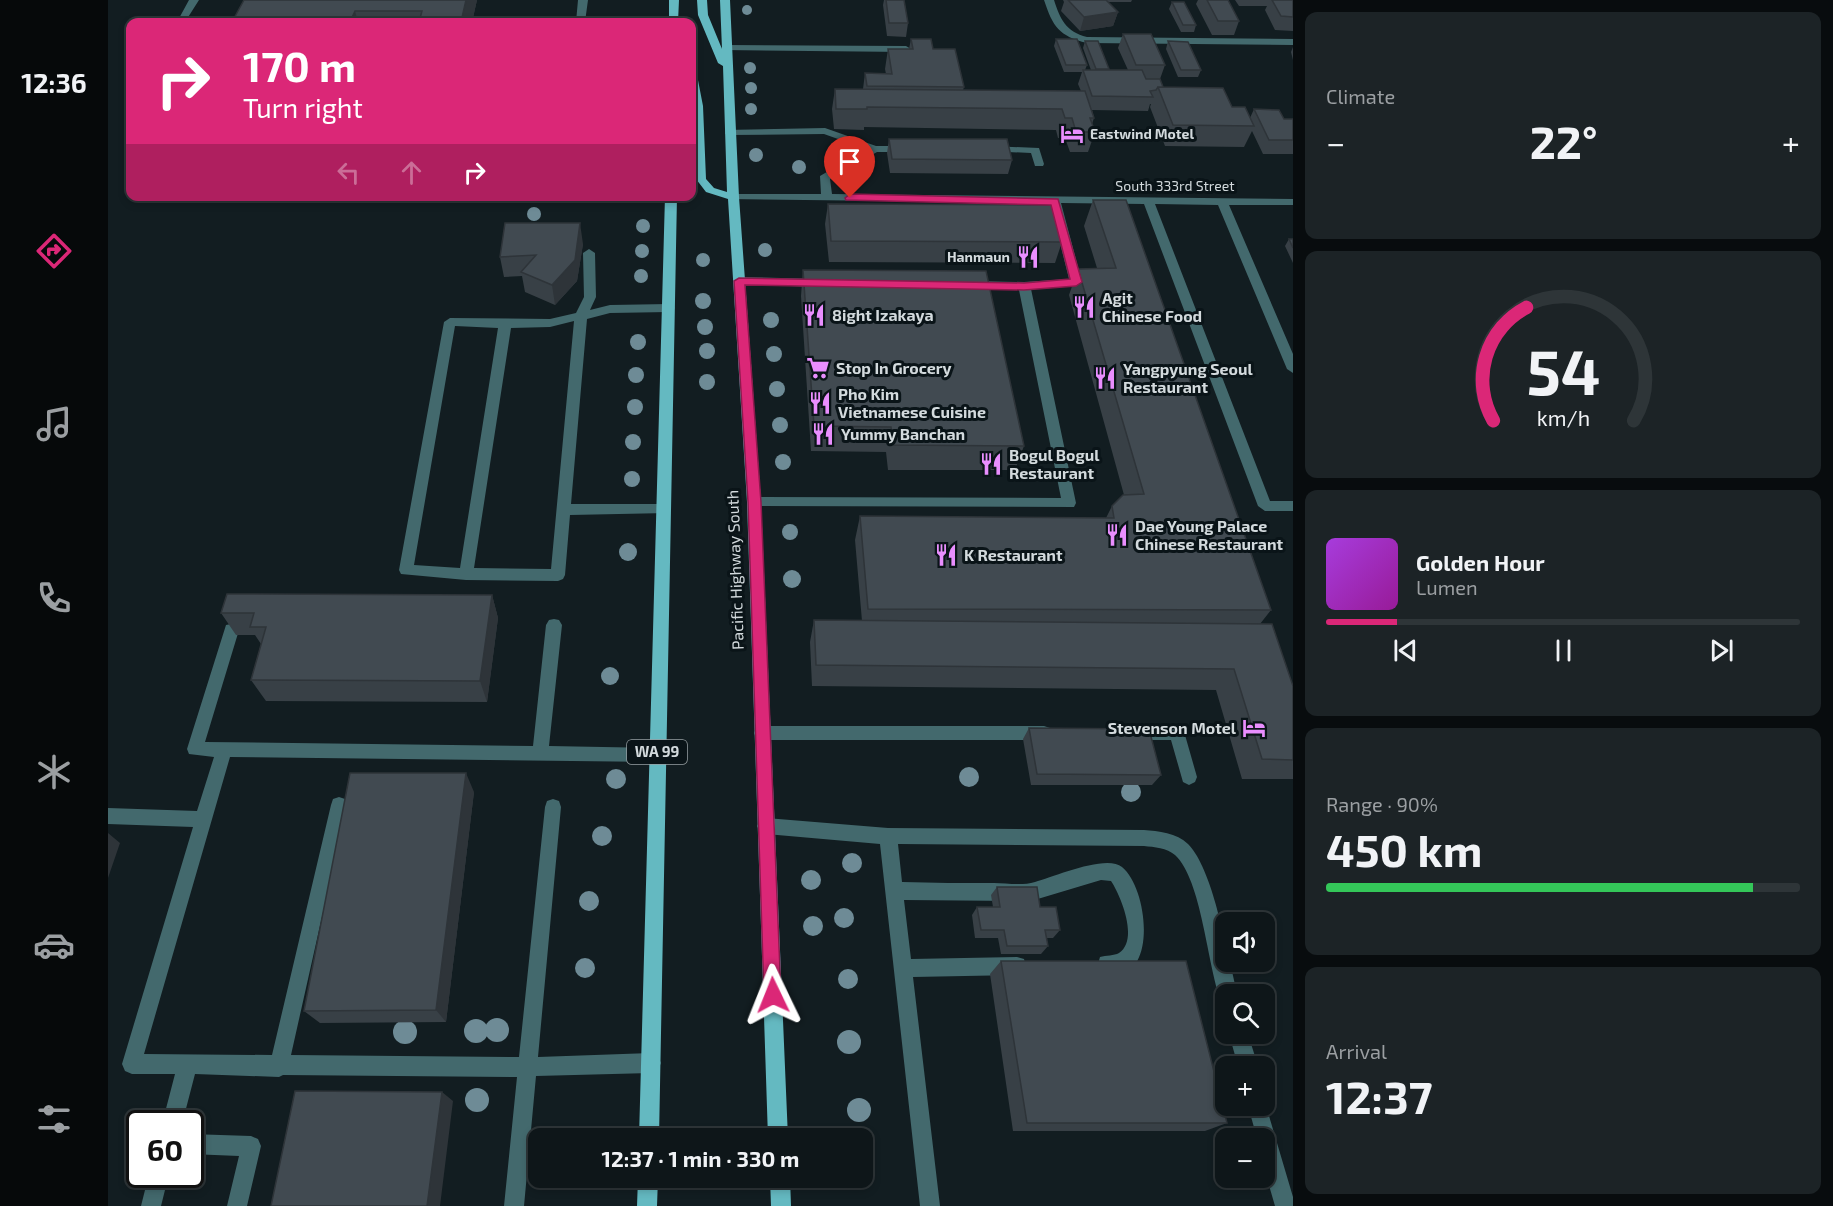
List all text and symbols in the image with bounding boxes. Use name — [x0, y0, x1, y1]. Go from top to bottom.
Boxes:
text: 170 m — [243, 40, 356, 90]
icon: right — [144, 42, 222, 120]
text: 12:36 — [21, 66, 87, 98]
text: Climate — [1326, 84, 1395, 108]
text: Turn right — [243, 91, 363, 123]
text: 22° — [1530, 114, 1597, 168]
hotel icon: Eastwind Motel — [1059, 121, 1085, 147]
text: − — [1326, 122, 1345, 162]
text: + — [1782, 122, 1800, 162]
place label: Eastwind Motel — [1090, 125, 1194, 142]
pin — [824, 136, 875, 198]
icon: arrive — [833, 145, 866, 178]
icon: left — [332, 156, 365, 189]
icon: ahead — [395, 156, 428, 189]
icon: right — [458, 156, 491, 189]
street label: South 333rd Street — [1115, 177, 1235, 194]
icon: directions — [33, 230, 75, 272]
restaurant icon: Hanmaun — [1015, 244, 1041, 270]
place label: Hanmaun — [947, 248, 1010, 265]
place label: Agit Chinese Food — [1102, 288, 1202, 325]
restaurant icon: Agit Chinese Food — [1071, 294, 1097, 320]
restaurant icon: 8ight Izakaya — [801, 302, 827, 328]
place label: 8ight Izakaya — [832, 305, 934, 325]
text: 54 — [1526, 333, 1600, 408]
supermarket icon: Stop In Grocery — [805, 355, 831, 381]
place label: Stop In Grocery — [836, 358, 952, 378]
place label: Yangpyung Seoul Restaurant — [1123, 359, 1254, 396]
restaurant icon: Yangpyung Seoul Restaurant — [1092, 365, 1118, 391]
place label: Pho Kim Vietnamese Cuisine — [838, 384, 986, 421]
restaurant icon: Pho Kim Vietnamese Cuisine — [807, 390, 833, 416]
icon: music — [33, 403, 75, 445]
text: km/h — [1536, 406, 1590, 431]
restaurant icon: Yummy Banchan — [810, 421, 836, 447]
place label: Yummy Banchan — [841, 424, 965, 444]
place label: Bogul Bogul Restaurant — [1009, 445, 1100, 482]
restaurant icon: Bogul Bogul Restaurant — [978, 451, 1004, 477]
street label: Pacific Highway South — [722, 490, 747, 650]
place label: Dae Young Palace Chinese Restaurant — [1135, 516, 1284, 553]
restaurant icon: Dae Young Palace Chinese Restaurant — [1104, 522, 1130, 548]
restaurant icon: K Restaurant — [933, 542, 959, 568]
place label: K Restaurant — [964, 545, 1063, 564]
text: Golden Hour — [1416, 549, 1545, 575]
text: Lumen — [1416, 575, 1478, 599]
icon: phone — [33, 577, 75, 619]
icon: previous — [1389, 634, 1422, 667]
icon: pause — [1547, 634, 1580, 667]
icon: next — [1705, 634, 1738, 667]
hotel icon: Stevenson Motel — [1241, 715, 1267, 741]
place label: Stevenson Motel — [1108, 718, 1237, 737]
road number: WA 99 — [627, 740, 687, 764]
icon: climate — [33, 751, 75, 793]
text: Range · 90% — [1326, 792, 1438, 816]
text: 450 km — [1326, 822, 1482, 876]
map controls — [1215, 912, 1275, 1188]
button: sound — [1215, 912, 1275, 972]
icon: car — [33, 924, 75, 966]
position arrow — [741, 963, 805, 1027]
button: search — [1215, 984, 1275, 1044]
text: Arrival — [1326, 1039, 1387, 1063]
button: + — [1215, 1056, 1275, 1116]
text: 12:37 — [1326, 1069, 1432, 1123]
icon: filters — [33, 1098, 75, 1140]
speed limit sign: 60 — [126, 1110, 204, 1188]
button: − — [1215, 1128, 1275, 1188]
text: 12:37 · 1 min · 330 m — [602, 1145, 799, 1171]

